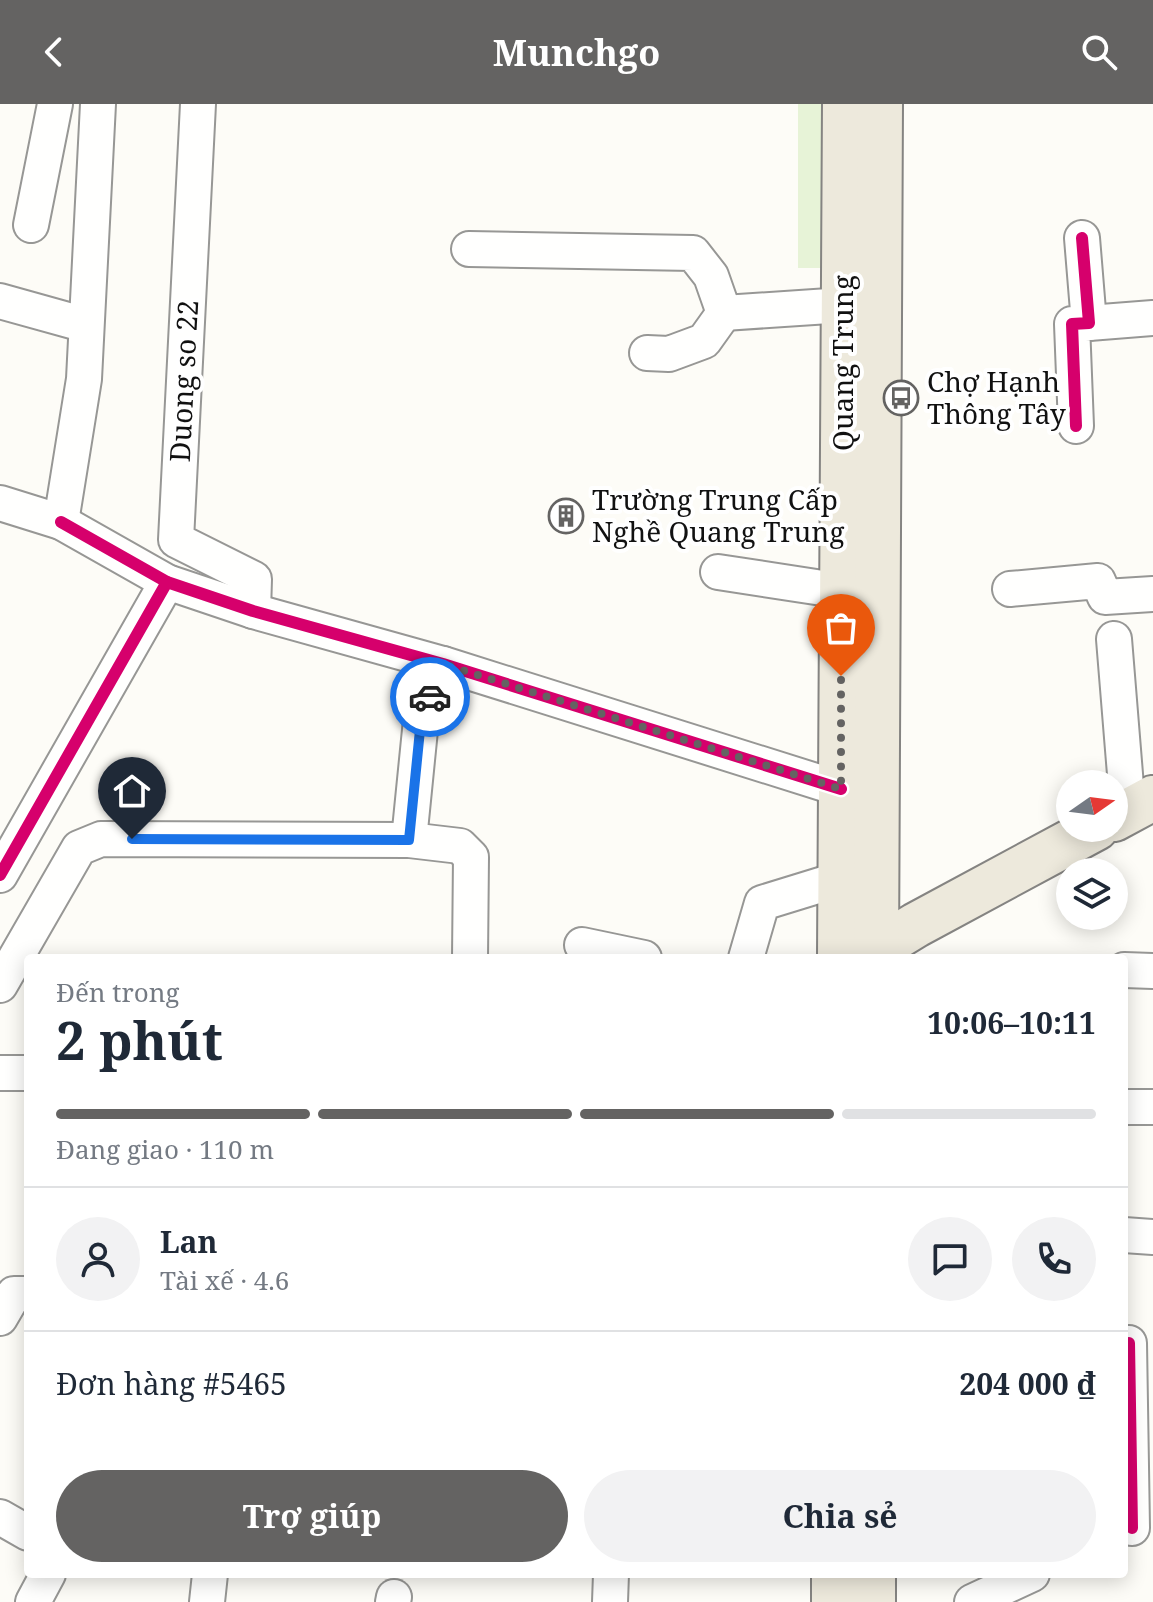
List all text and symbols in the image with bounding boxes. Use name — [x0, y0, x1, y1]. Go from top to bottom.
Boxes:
text: Munchgo — [493, 28, 660, 77]
icon: back — [32, 30, 76, 74]
icon: search — [1077, 30, 1121, 74]
street label: Quang Trung — [823, 275, 861, 451]
street label: Duong so 22 — [160, 299, 206, 463]
place label: Chợ Hạnh Thông Tây — [927, 362, 1066, 432]
bus stop icon: Chợ Hạnh Thông Tây — [882, 379, 920, 417]
place label: Trường Trung Cấp Nghề Quang Trung — [592, 480, 844, 550]
building icon: Trường Trung Cấp Nghề Quang Trung — [547, 497, 585, 535]
pin — [807, 594, 875, 676]
icon: bag — [819, 606, 863, 650]
courier — [390, 657, 470, 737]
icon: car — [408, 675, 452, 719]
pin — [98, 757, 166, 839]
icon: home — [110, 769, 154, 813]
north arrow — [1056, 770, 1128, 842]
map controls — [1056, 770, 1128, 930]
button: layers — [1056, 858, 1128, 930]
text: Đến trong — [56, 974, 180, 1010]
text: 10:06–10:11 — [927, 1002, 1096, 1043]
text: 2 phút — [56, 1004, 223, 1075]
text: Đang giao · 110 m — [56, 1131, 274, 1167]
button: person — [56, 1217, 140, 1301]
button: chat — [908, 1217, 992, 1301]
button: phone — [1012, 1217, 1096, 1301]
text: Lan — [160, 1221, 218, 1262]
text: Tài xế · 4.6 — [160, 1262, 289, 1298]
text: Đơn hàng #5465 — [56, 1363, 287, 1404]
text: 204 000 ₫ — [959, 1363, 1096, 1404]
button: Trợ giúp — [56, 1470, 568, 1562]
button: Chia sẻ — [584, 1470, 1096, 1562]

